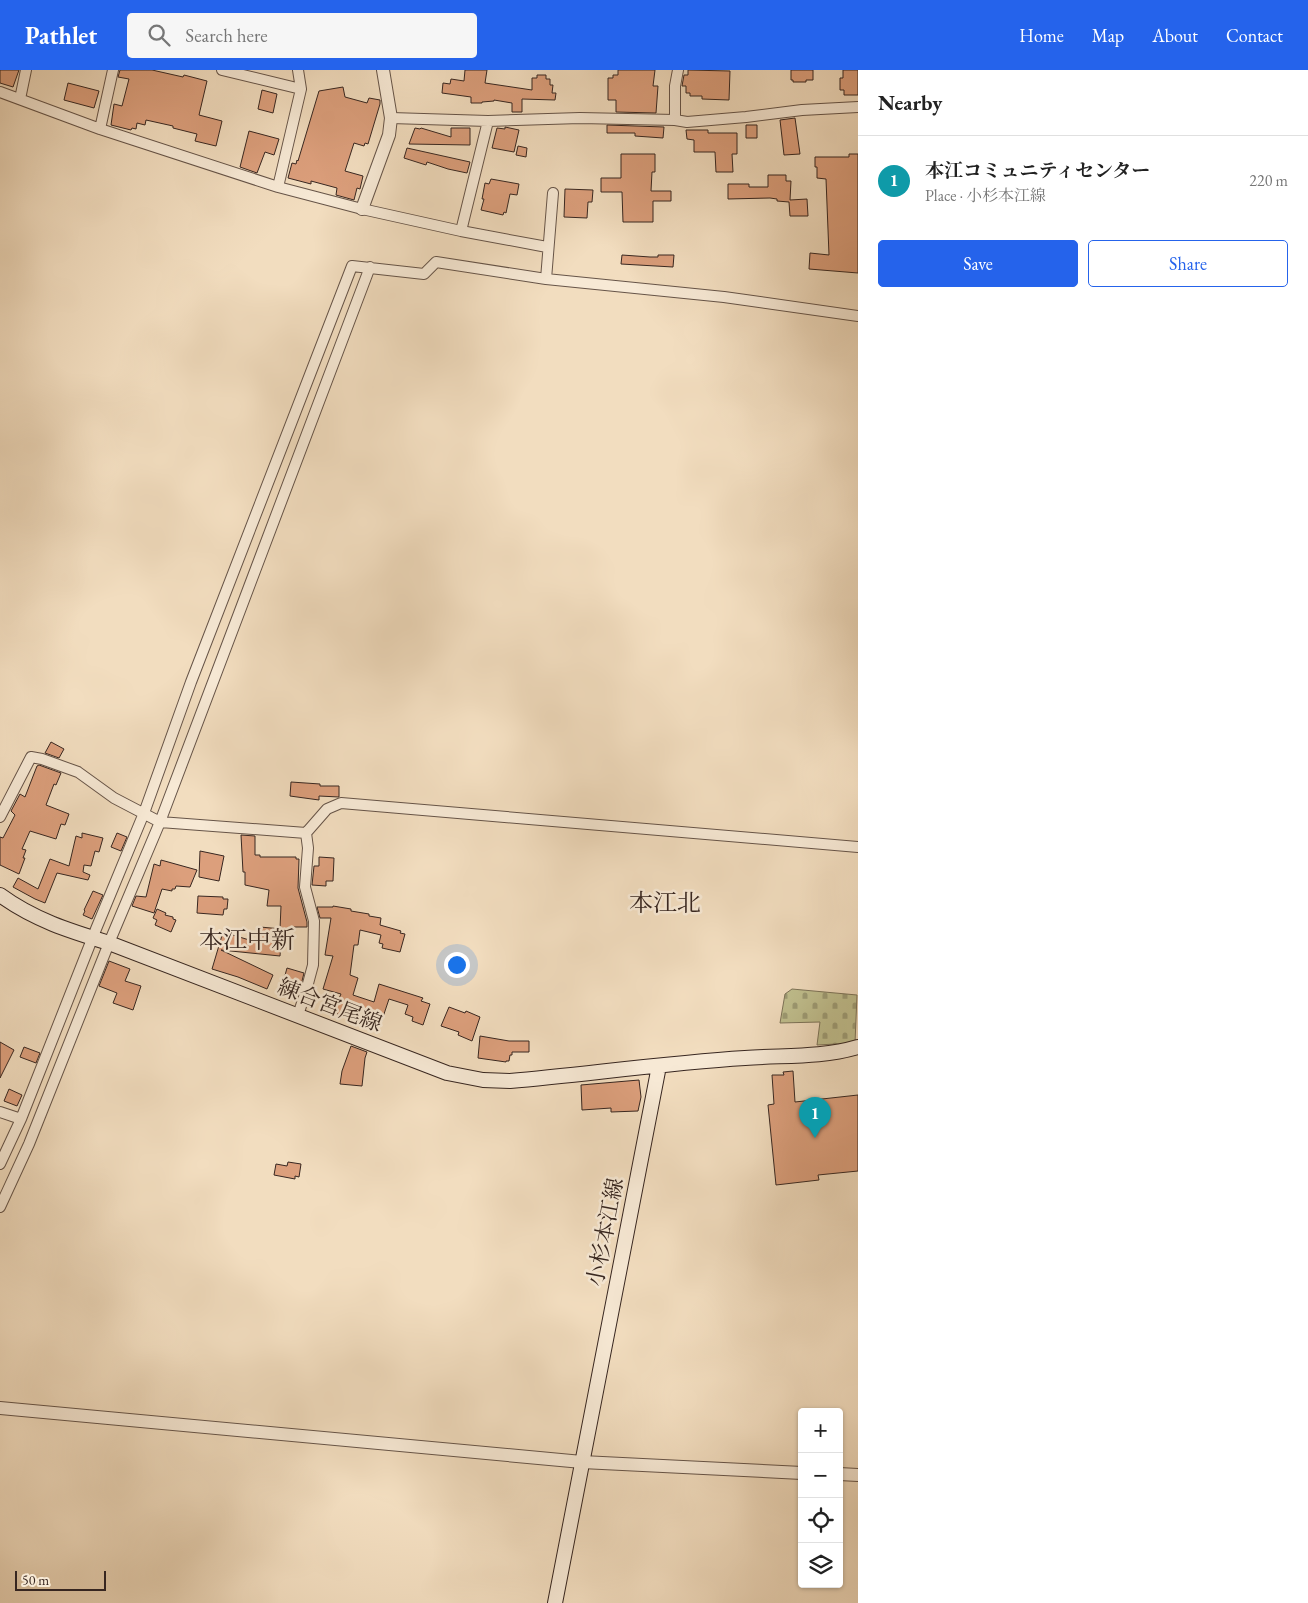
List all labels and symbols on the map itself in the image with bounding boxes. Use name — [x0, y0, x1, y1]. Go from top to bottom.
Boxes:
district label: 本江北 — [629, 887, 701, 918]
district label: 本江中新 — [199, 924, 295, 955]
your location — [444, 952, 470, 978]
street label: 練合宮尾線 — [273, 972, 387, 1038]
pin: 1 — [799, 1097, 831, 1138]
street label: 小杉本江線 — [580, 1175, 630, 1289]
scale bar — [15, 1568, 106, 1591]

